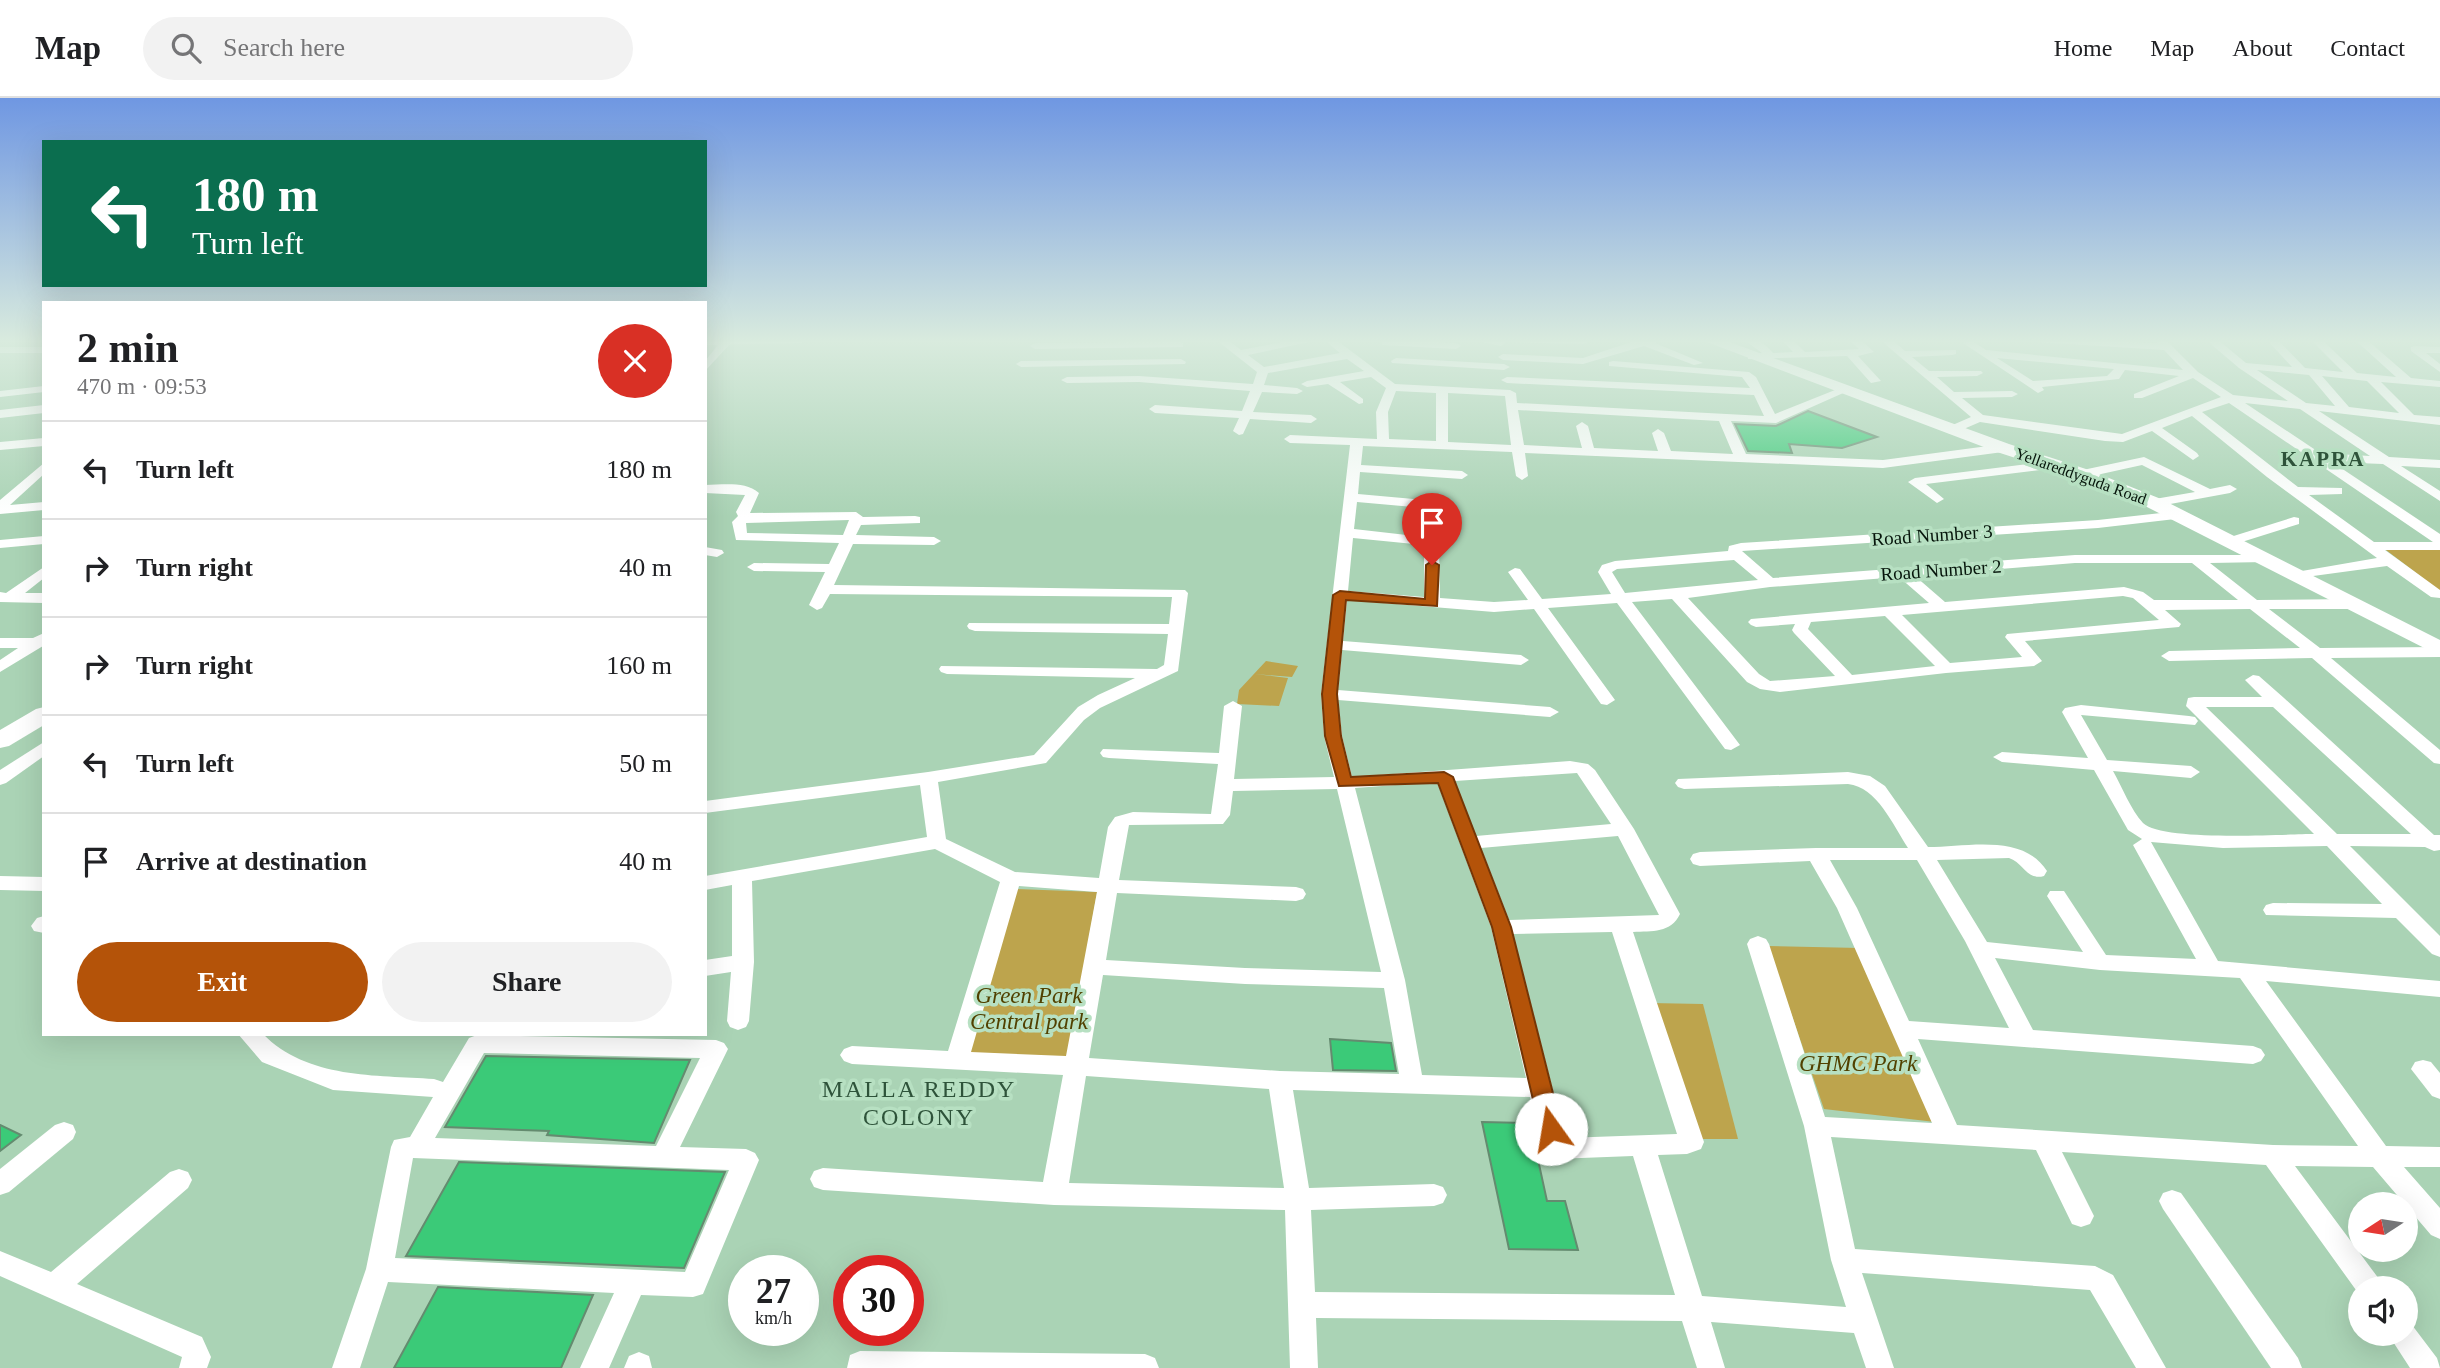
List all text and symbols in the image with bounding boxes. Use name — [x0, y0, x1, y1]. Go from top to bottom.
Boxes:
search box — [143, 17, 633, 80]
icon: search — [167, 29, 205, 67]
text: Map — [35, 30, 101, 66]
text: Search here — [223, 33, 345, 62]
text: Home — [2054, 35, 2112, 61]
text: Map — [2150, 35, 2194, 61]
text: About — [2232, 35, 2292, 61]
text: Contact — [2330, 35, 2405, 61]
text: 180 m — [192, 167, 319, 222]
icon: left — [77, 168, 168, 259]
text: Turn left — [192, 225, 304, 261]
button: close — [598, 324, 672, 398]
text: 2 min — [77, 325, 179, 371]
text: 470 m · 09:53 — [77, 374, 207, 399]
street label: Yellareddyguda Road — [2013, 444, 2149, 509]
district label: KAPRA — [2281, 447, 2365, 471]
icon: left — [77, 451, 115, 489]
text: Turn left — [136, 455, 234, 484]
text: 180 m — [606, 455, 672, 484]
pin — [1402, 493, 1462, 565]
icon: arrive — [1413, 504, 1451, 542]
street label: Road Number 3 — [1871, 520, 1993, 550]
icon: right — [77, 549, 115, 587]
text: Turn right — [136, 553, 253, 582]
text: 40 m — [619, 553, 672, 582]
street label: Road Number 2 — [1880, 555, 2002, 585]
icon: right — [77, 647, 115, 685]
text: Turn right — [136, 651, 253, 680]
text: 160 m — [606, 651, 672, 680]
icon: left — [77, 745, 115, 783]
text: Turn left — [136, 749, 234, 778]
text: 50 m — [619, 749, 672, 778]
icon: arrive — [77, 843, 115, 881]
text: Arrive at destination — [136, 847, 367, 876]
text: 40 m — [619, 847, 672, 876]
button: Exit — [77, 942, 368, 1022]
button: Share — [382, 942, 672, 1022]
park label: Green Park Central park — [970, 983, 1089, 1034]
park label: GHMC Park — [1799, 1051, 1918, 1076]
district label: MALLA REDDY COLONY — [822, 1076, 1016, 1130]
position arrow — [1514, 1092, 1588, 1166]
north arrow — [2348, 1192, 2418, 1262]
map controls — [2348, 1192, 2418, 1346]
speed limit sign: 30 — [833, 1255, 924, 1346]
text: 27 — [756, 1272, 791, 1311]
button: sound — [2348, 1276, 2418, 1346]
text: km/h — [755, 1308, 792, 1328]

